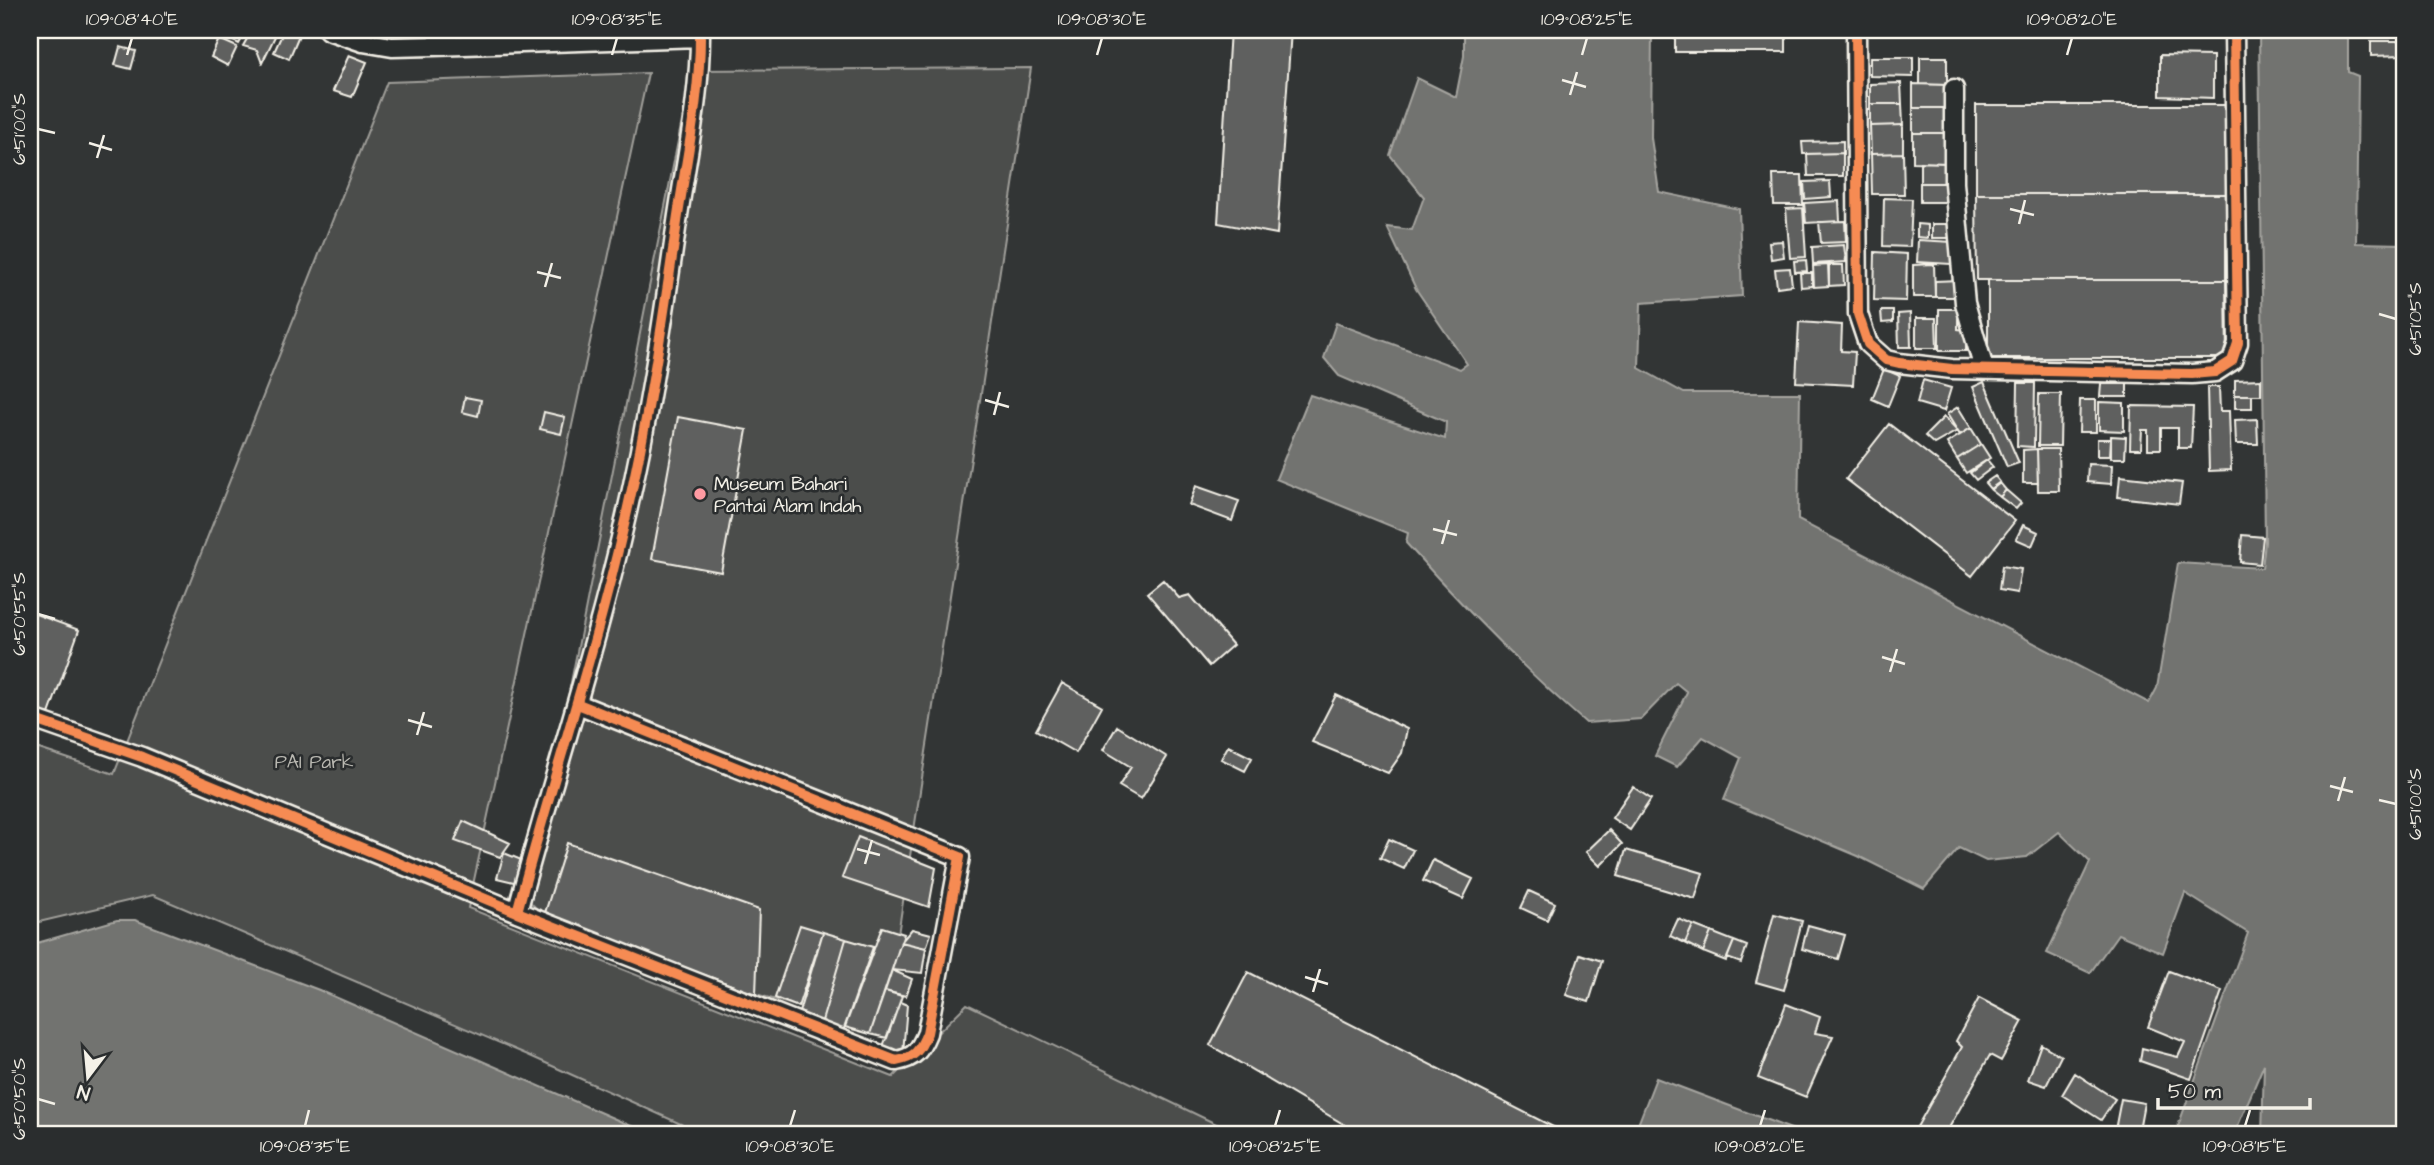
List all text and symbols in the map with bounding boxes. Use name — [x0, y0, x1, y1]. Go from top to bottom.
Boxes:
text: 109°08'40"E — [86, 7, 179, 32]
text: 109°08'35"E — [572, 7, 663, 32]
text: 109°08'30"E — [1057, 7, 1147, 32]
text: 109°08'25"E — [1541, 7, 1633, 32]
text: 109°08'20"E — [2027, 7, 2118, 32]
text: 6°51'00"S — [7, 93, 32, 165]
text: 6°51'05"S — [2403, 282, 2428, 356]
place label: Museum Bahari Pantai Alam Indah — [714, 471, 862, 520]
marker: Museum Bahari Pantai Alam Indah — [692, 486, 708, 502]
text: 6°50'55"S — [7, 572, 32, 656]
park label: PAI Park — [275, 749, 354, 776]
text: 6°51'00"S — [2403, 768, 2428, 840]
north arrow — [52, 1042, 122, 1112]
text: 6°50'50"S — [7, 1058, 32, 1140]
scale bar — [2158, 1067, 2310, 1111]
text: N — [74, 1077, 93, 1107]
text: 50 m — [2168, 1077, 2222, 1106]
text: 109°08'35"E — [260, 1134, 351, 1159]
text: 109°08'30"E — [745, 1134, 835, 1159]
text: 109°08'25"E — [1229, 1134, 1321, 1159]
text: 109°08'20"E — [1715, 1134, 1806, 1159]
text: 109°08'15"E — [2203, 1134, 2287, 1159]

